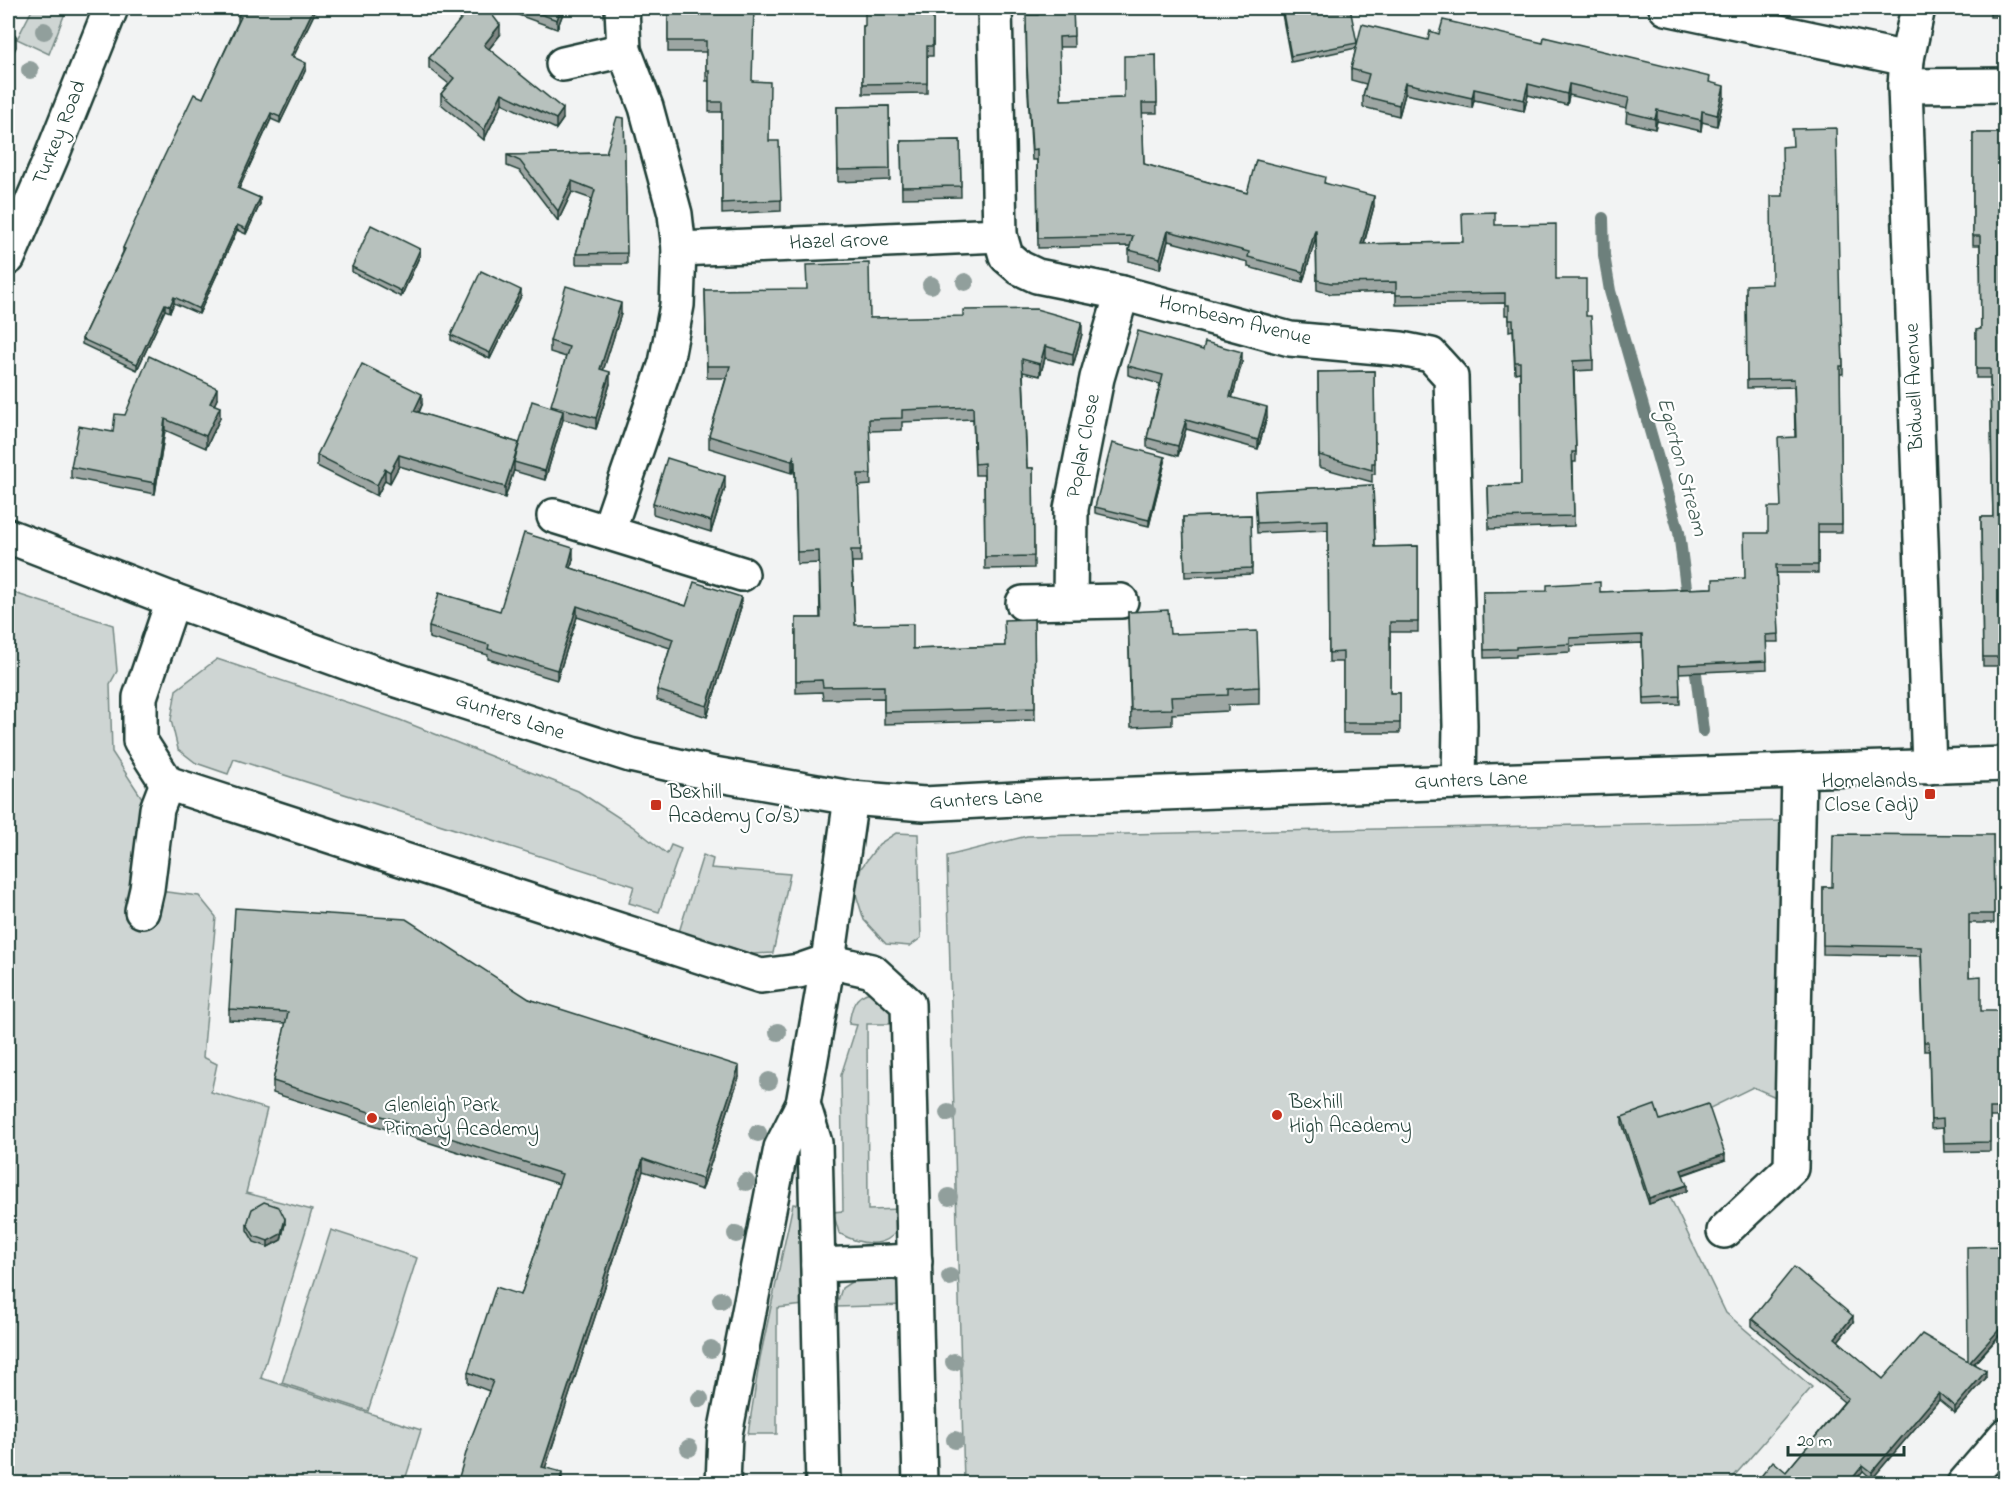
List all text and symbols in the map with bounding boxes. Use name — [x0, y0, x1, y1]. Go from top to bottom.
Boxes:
street label: Turkey Road — [25, 76, 97, 191]
street label: Hazel Grove — [789, 225, 890, 259]
street label: Hornbeam Avenue — [1156, 288, 1315, 355]
street label: Bidwell Avenue — [1898, 322, 1932, 452]
street label: Poplar Close — [1059, 391, 1109, 501]
water label: Egerton Stream — [1647, 394, 1715, 541]
street label: Gunters Lane — [452, 685, 569, 749]
street label: Gunters Lane — [1414, 764, 1529, 798]
place label: Homelands Close (adj) — [1821, 767, 1918, 821]
place label: Bexhill Academy (o/s) — [667, 778, 799, 834]
street label: Gunters Lane — [929, 782, 1044, 818]
marker: Homelands Close (adj) — [1923, 787, 1937, 801]
marker: Bexhill Academy (o/s) — [649, 798, 663, 812]
place label: Bexhill High Academy — [1288, 1088, 1412, 1144]
place label: Glenleigh Park Primary Academy — [384, 1091, 539, 1147]
marker: Bexhill High Academy — [1270, 1108, 1284, 1122]
marker: Glenleigh Park Primary Academy — [365, 1111, 379, 1125]
scale bar — [1788, 1419, 1904, 1457]
text: 20 m — [1797, 1429, 1832, 1455]

